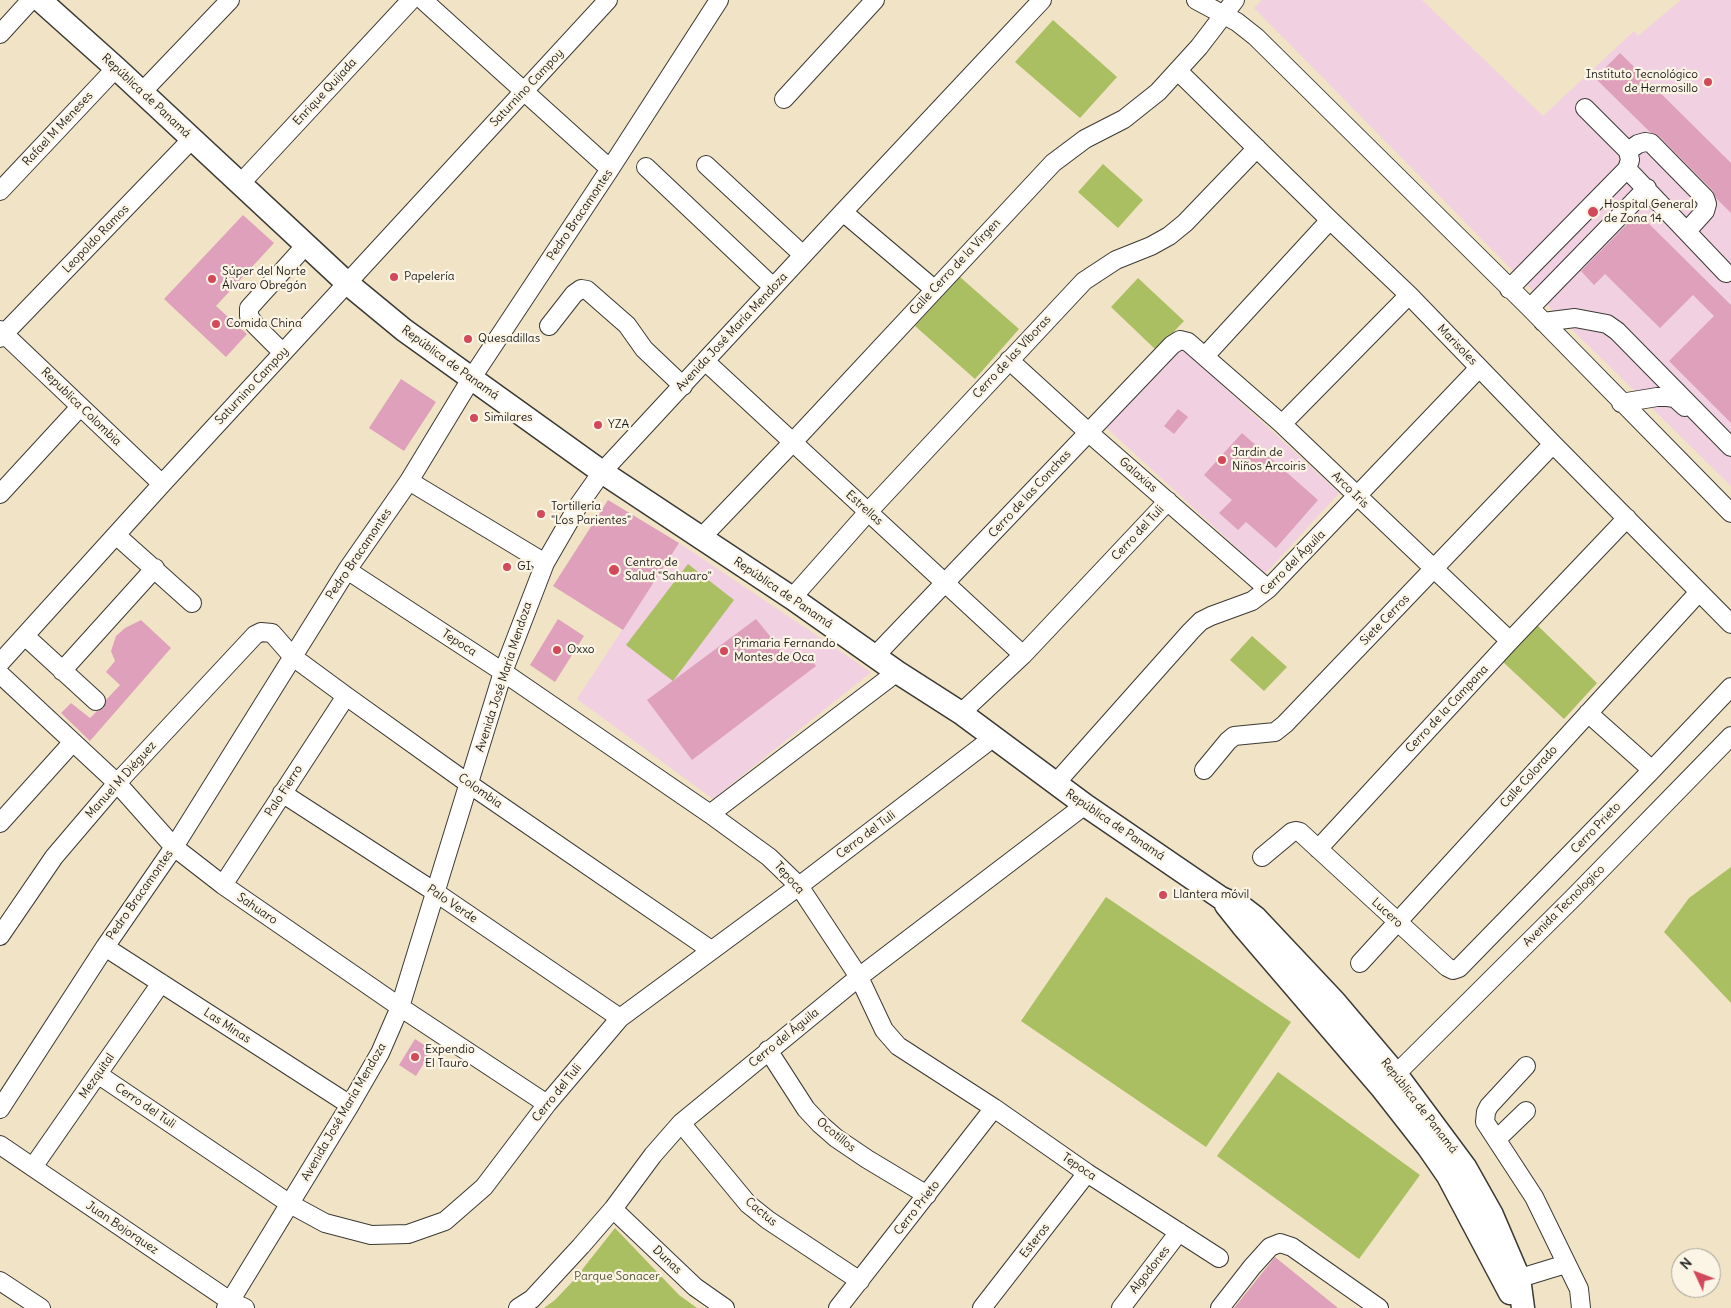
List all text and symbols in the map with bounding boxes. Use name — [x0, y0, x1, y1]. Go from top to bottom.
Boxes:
street label: Saturnino Campoy — [487, 46, 567, 130]
street label: República de Panamá — [98, 51, 194, 141]
street label: Enrique Quijada — [290, 55, 360, 129]
place label: Instituto Tecnológico de Hermosillo — [1586, 68, 1698, 96]
marker: Instituto Tecnológico de Hermosillo — [1702, 76, 1714, 88]
street label: Rafael M Meneses — [20, 89, 96, 169]
street label: Pedro Bracamontes — [544, 167, 616, 263]
place label: Hospital General de Zona 14 — [1604, 198, 1694, 226]
street label: Leopoldo Ramos — [60, 202, 132, 276]
marker: Hospital General de Zona 14 — [1586, 205, 1600, 219]
street label: Calle Cerro de la Virgen — [907, 216, 1003, 318]
place label: Súper del Norte Álvaro Obregón — [222, 265, 307, 293]
place label: Papelería — [404, 270, 455, 284]
street label: Avenida José María Mendoza — [673, 270, 791, 394]
marker: Papelería — [388, 271, 400, 283]
marker: Súper del Norte Álvaro Obregón — [206, 273, 218, 285]
street label: Cerro de las Víboras — [970, 313, 1054, 401]
place label: Comida China — [226, 317, 302, 331]
marker: Comida China — [210, 318, 222, 330]
street label: Marisoles — [1434, 322, 1480, 368]
street label: República de Panamá — [399, 323, 501, 403]
place label: Quesadillas — [478, 332, 540, 346]
marker: Quesadillas — [462, 333, 474, 345]
street label: Saturnino Campoy — [212, 344, 292, 428]
street label: Republica Colombia — [38, 365, 124, 449]
place label: Similares — [484, 411, 533, 425]
marker: Similares — [468, 412, 480, 424]
place label: YZA — [608, 418, 629, 432]
marker: YZA — [592, 419, 604, 431]
place label: Jardin de Niños Arcoiris — [1232, 446, 1306, 474]
street label: Cerro de las Conchas — [986, 447, 1074, 541]
street label: Galaxias — [1116, 454, 1160, 496]
marker: Jardin de Niños Arcoiris — [1216, 454, 1228, 466]
street label: Arco Iris — [1328, 469, 1372, 511]
street label: Estrellas — [842, 488, 886, 528]
place label: Tortillería "Los Parientes" — [551, 500, 631, 528]
street label: Cerro del Tuli — [1109, 502, 1167, 564]
street label: Pedro Bracamontes — [323, 506, 395, 602]
marker: Tortillería "Los Parientes" — [535, 508, 547, 520]
street label: Cerro del Águila — [1258, 528, 1328, 598]
street label: República de Panamá — [731, 554, 835, 632]
place label: Centro de Salud "Sahuaro" — [625, 556, 712, 584]
place label: GI — [517, 560, 531, 574]
marker: GI — [501, 561, 513, 573]
marker: Centro de Salud "Sahuaro" — [607, 563, 621, 577]
street label: Siete Cerros — [1357, 592, 1413, 648]
street label: Avenida José María Mendoza — [473, 600, 535, 754]
street label: Tepoca — [439, 627, 479, 659]
place label: Primaria Fernando Montes de Oca — [734, 637, 836, 665]
place label: Oxxo — [567, 643, 595, 657]
marker: Oxxo — [551, 644, 563, 656]
marker: Primaria Fernando Montes de Oca — [718, 645, 730, 657]
street label: Cerro de la Campana — [1403, 662, 1491, 756]
street label: Manuel M Diéguez — [83, 739, 159, 821]
street label: Calle Colorado — [1497, 743, 1561, 811]
street label: Palo Fierro — [262, 763, 306, 819]
street label: Colombia — [455, 771, 505, 811]
street label: República de Panamá — [1063, 786, 1167, 864]
street label: Cerro Prieto — [1568, 799, 1624, 857]
street label: Cerro del Tuli — [834, 808, 898, 862]
street label: Pedro Bracamontes — [103, 847, 177, 943]
street label: Tepoca — [771, 859, 807, 897]
street label: Avenida Tecnologico — [1520, 862, 1608, 950]
street label: Palo Verde — [424, 882, 480, 926]
place label: Llantera móvil — [1173, 888, 1249, 902]
marker: Llantera móvil — [1157, 889, 1169, 901]
street label: Sahuaro — [234, 890, 280, 928]
street label: Lucero — [1368, 895, 1406, 931]
street label: Las Minas — [201, 1005, 253, 1047]
street label: Cerro del Águila — [746, 1005, 822, 1071]
street label: Avenida José María Mendoza — [299, 1040, 389, 1184]
place label: Expendio El Tauro — [425, 1043, 475, 1071]
street label: Mezquital — [76, 1051, 118, 1101]
marker: Expendio El Tauro — [409, 1051, 421, 1063]
street label: República de Panamá — [1377, 1056, 1461, 1156]
street label: Cerro del Tuli — [529, 1061, 585, 1125]
street label: Cerro del Tuli — [112, 1080, 178, 1132]
street label: Ocotillos — [813, 1115, 859, 1155]
street label: Tepoca — [1059, 1150, 1099, 1184]
street label: Cerro Prieto — [891, 1178, 943, 1238]
street label: Cactus — [742, 1195, 780, 1229]
street label: Juan Bojorquez — [83, 1198, 161, 1258]
street label: Esteros — [1017, 1221, 1053, 1261]
street label: Dunas — [649, 1243, 685, 1277]
street label: Algodones — [1127, 1243, 1173, 1297]
north arrow — [1671, 1248, 1721, 1298]
text: N — [1676, 1254, 1696, 1273]
park label: Parque Sonacer — [574, 1270, 660, 1284]

